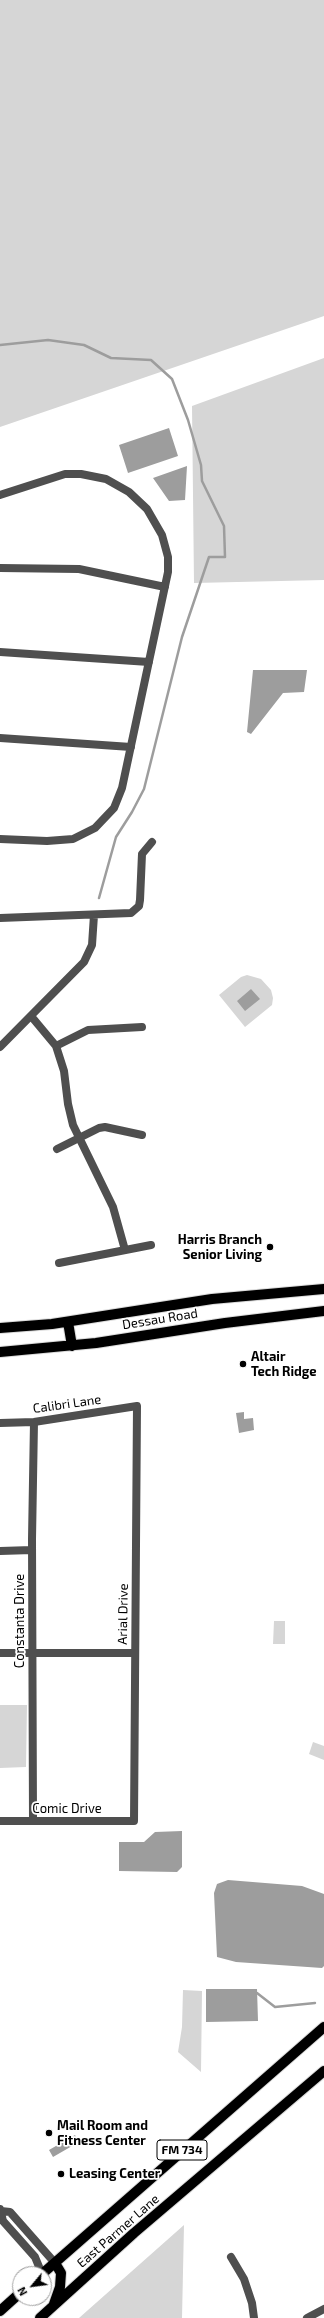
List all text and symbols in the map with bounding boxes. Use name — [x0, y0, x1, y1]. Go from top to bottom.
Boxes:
place label: Harris Branch Senior Living — [178, 1232, 262, 1263]
marker: Harris Branch Senior Living — [265, 1242, 275, 1252]
street label: Dessau Road — [121, 1305, 199, 1333]
place label: Altair Tech Ridge — [251, 1349, 317, 1380]
marker: Altair Tech Ridge — [238, 1359, 248, 1369]
street label: Calibri Lane — [32, 1391, 102, 1417]
street label: Constanta Drive — [12, 1574, 28, 1668]
street label: Arial Drive — [115, 1583, 131, 1645]
street label: Comic Drive — [32, 1801, 102, 1817]
place label: Mail Room and Fitness Center — [57, 2118, 148, 2149]
marker: Mail Room and Fitness Center — [44, 2128, 54, 2138]
road number: FM 734 — [157, 2140, 207, 2160]
place label: Leasing Center — [69, 2166, 160, 2182]
marker: Leasing Center — [56, 2169, 66, 2179]
street label: East Parmer Lane — [74, 2191, 162, 2271]
north arrow — [12, 2266, 52, 2306]
text: N — [14, 2285, 30, 2298]

